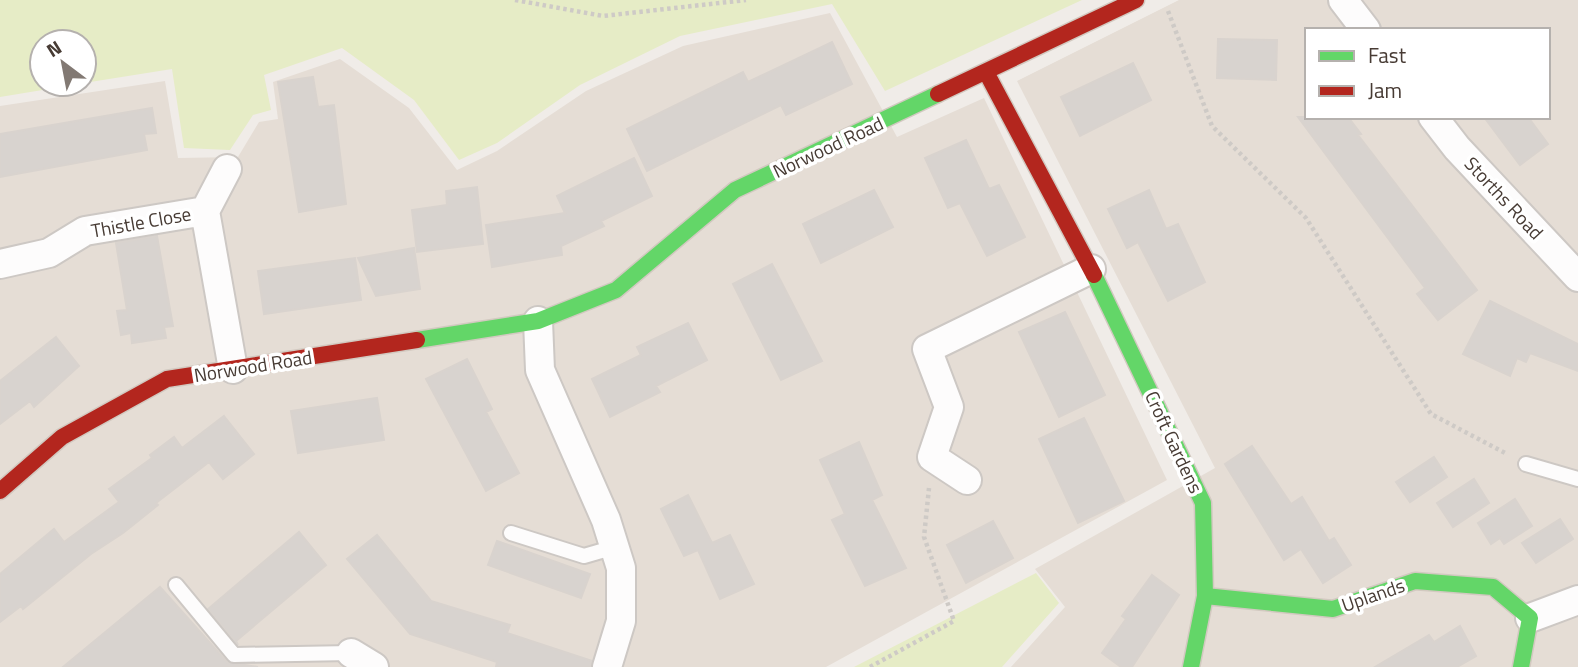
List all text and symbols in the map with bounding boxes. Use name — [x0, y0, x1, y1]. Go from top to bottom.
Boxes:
north arrow — [28, 28, 98, 98]
legend — [1305, 28, 1550, 119]
text: N — [40, 32, 67, 64]
text: Fast — [1368, 39, 1407, 71]
text: Jam — [1368, 74, 1402, 106]
street label: Norwood Road — [768, 108, 888, 185]
street label: Storths Road — [1458, 150, 1551, 246]
street label: Thistle Close — [89, 198, 193, 245]
street label: Norwood Road — [192, 342, 314, 389]
street label: Croft Gardens — [1138, 386, 1211, 498]
street label: Uplands — [1337, 570, 1409, 619]

